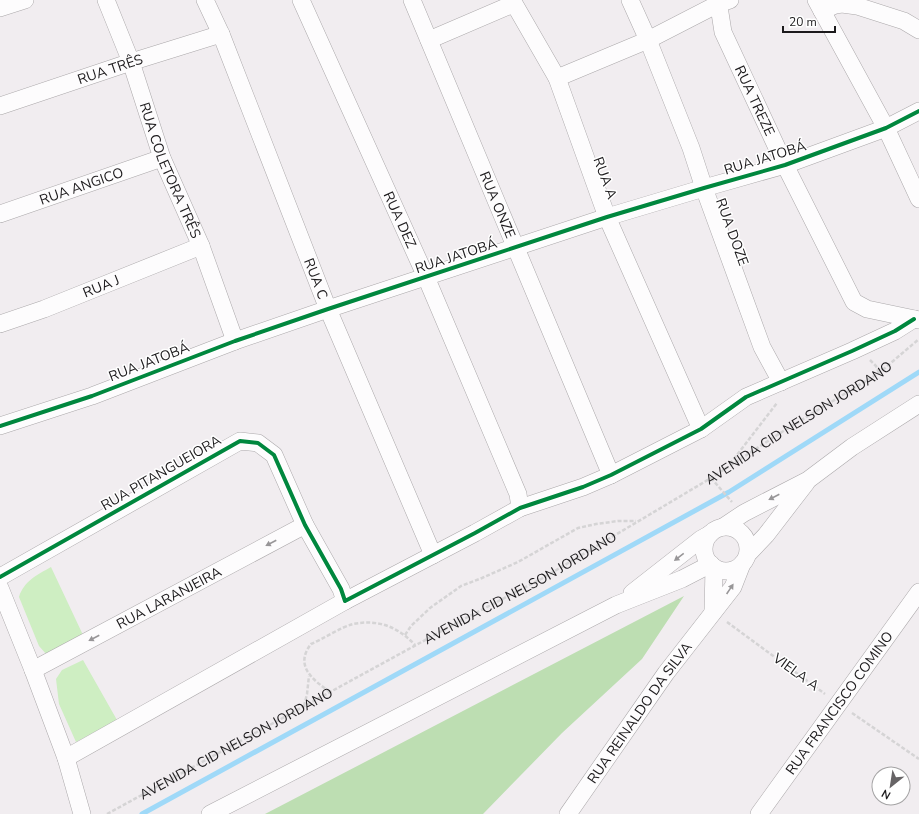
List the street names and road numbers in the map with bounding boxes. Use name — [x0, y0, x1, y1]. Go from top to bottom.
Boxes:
street label: RUA TRÊS — [75, 49, 145, 89]
street label: RUA TREZE — [730, 62, 780, 139]
street label: RUA COLETORA TRÊS — [135, 100, 206, 241]
street label: RUA JATOBÁ — [722, 136, 808, 180]
street label: RUA A — [589, 154, 621, 202]
street label: RUA ANGICO — [37, 163, 126, 209]
street label: RUA ONZE — [475, 168, 520, 241]
street label: RUA DEZ — [379, 188, 421, 251]
street label: RUA DOZE — [711, 196, 753, 268]
street label: RUA JATOBÁ — [413, 234, 499, 278]
street label: RUA C — [300, 255, 333, 302]
street label: RUA J — [80, 270, 122, 302]
street label: RUA JATOBÁ — [106, 338, 192, 386]
street label: AVENIDA CID NELSON JORDANO — [702, 356, 896, 489]
street label: RUA PITANGUEIORA — [97, 431, 225, 515]
street label: AVENIDA CID NELSON JORDANO — [420, 527, 620, 649]
street label: RUA LARANJEIRA — [113, 562, 225, 633]
street label: RUA FRANCISCO COMINO — [781, 627, 897, 778]
street label: RUA REINALDO DA SILVA — [583, 638, 696, 787]
street label: VIELA A — [768, 648, 823, 695]
street label: AVENIDA CID NELSON JORDANO — [136, 683, 336, 804]

